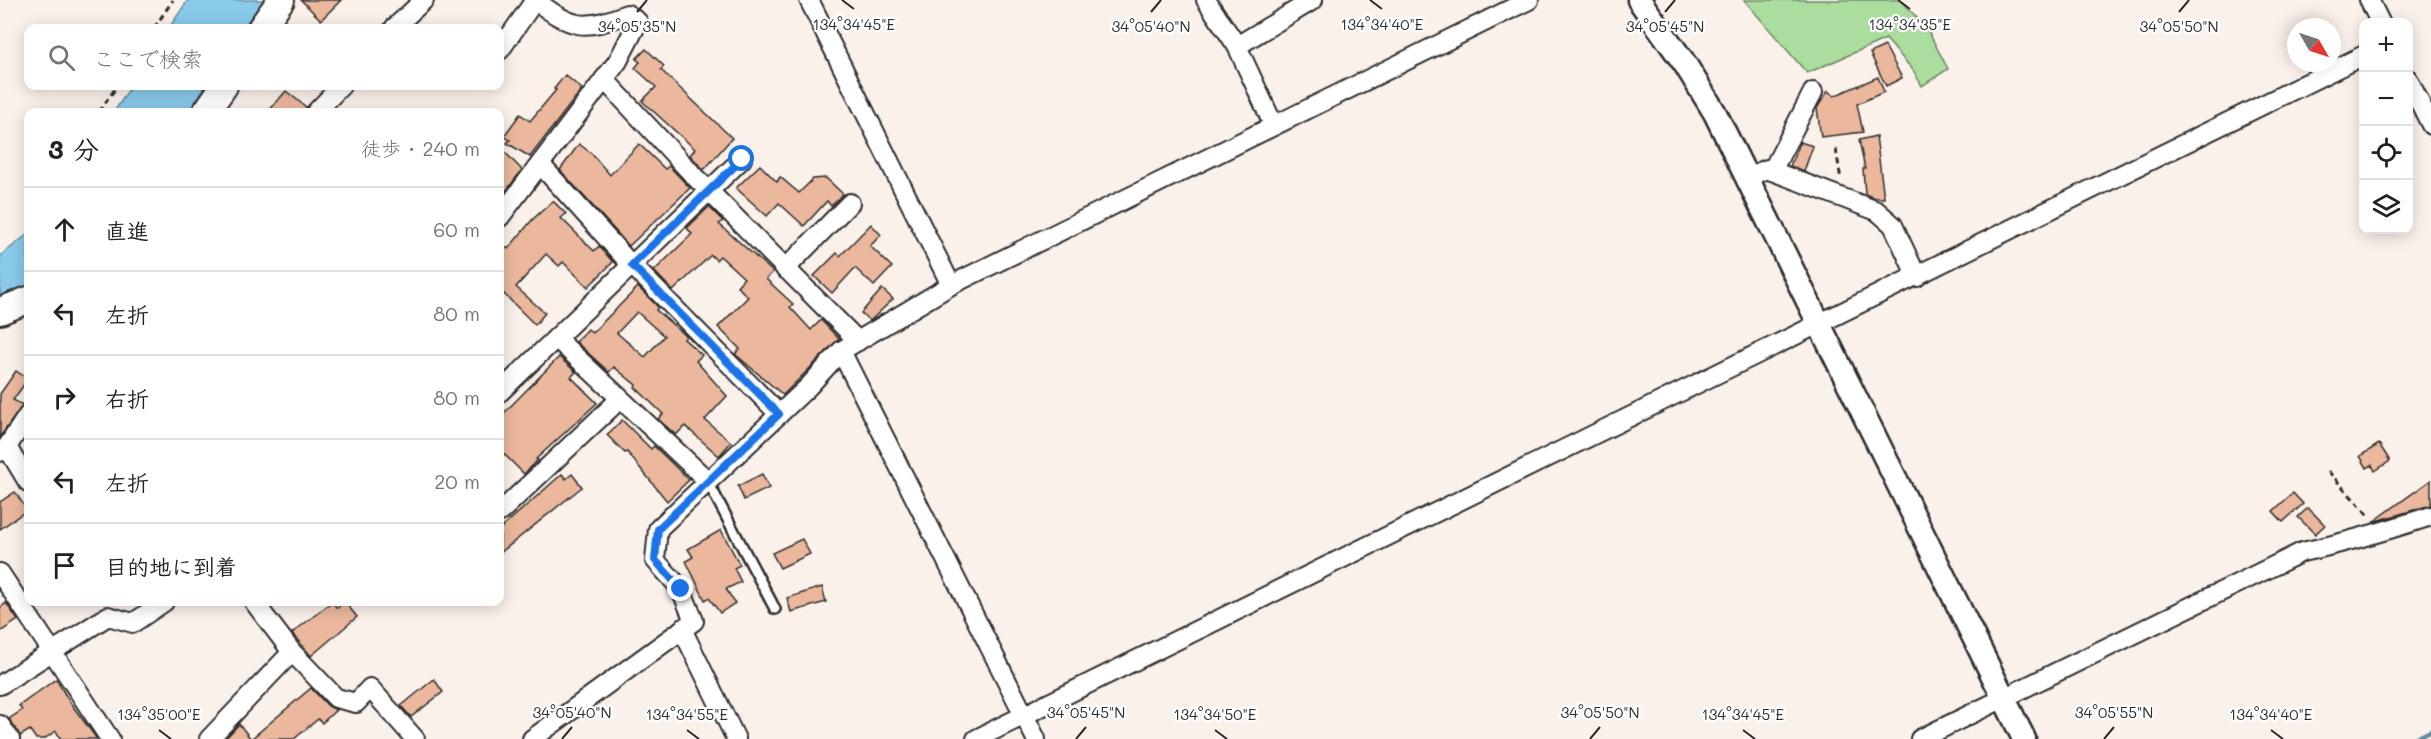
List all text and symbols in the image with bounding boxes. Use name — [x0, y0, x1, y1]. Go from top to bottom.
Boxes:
text: 134°34'45"E — [813, 14, 896, 34]
text: 134°34'40"E — [1341, 14, 1424, 34]
text: 134°34'35"E — [1869, 14, 1952, 34]
text: 34°05'35"N — [598, 16, 676, 36]
text: 34°05'40"N — [1111, 16, 1191, 36]
text: 34°05'45"N — [1626, 16, 1704, 36]
text: 34°05'50"N — [2139, 16, 2219, 36]
north arrow — [2287, 18, 2341, 72]
map controls — [2359, 18, 2413, 234]
button: + — [2359, 18, 2413, 72]
search box — [24, 24, 504, 90]
icon: search — [45, 41, 78, 74]
text: ここで検索 — [93, 44, 203, 73]
button: − — [2359, 72, 2413, 126]
button: locate — [2359, 126, 2413, 180]
text: 3 分 — [48, 132, 99, 166]
text: 徒歩 · 240 m — [361, 135, 480, 161]
route start — [728, 145, 754, 171]
button: layers — [2359, 180, 2413, 234]
icon: ahead — [48, 213, 81, 246]
text: 直進 — [105, 216, 149, 245]
text: 60 m — [433, 216, 480, 242]
icon: left — [48, 297, 81, 330]
text: 左折 — [105, 300, 149, 329]
text: 80 m — [433, 300, 480, 326]
icon: right — [48, 381, 81, 414]
text: 右折 — [105, 384, 149, 413]
text: 80 m — [433, 384, 480, 410]
icon: left — [48, 465, 81, 498]
text: 左折 — [105, 468, 149, 497]
text: 20 m — [434, 468, 480, 494]
icon: arrive — [48, 549, 81, 582]
text: 目的地に到着 — [105, 552, 237, 581]
route end — [667, 575, 693, 601]
text: 34°05'40"N — [532, 702, 612, 722]
text: 34°05'45"N — [1047, 702, 1125, 722]
text: 34°05'50"N — [1560, 702, 1640, 722]
text: 34°05'55"N — [2075, 702, 2153, 722]
text: 134°35'00"E — [117, 704, 201, 724]
text: 134°34'55"E — [646, 704, 729, 724]
text: 134°34'50"E — [1174, 704, 1257, 724]
text: 134°34'45"E — [1702, 704, 1785, 724]
text: 134°34'40"E — [2230, 704, 2313, 724]

